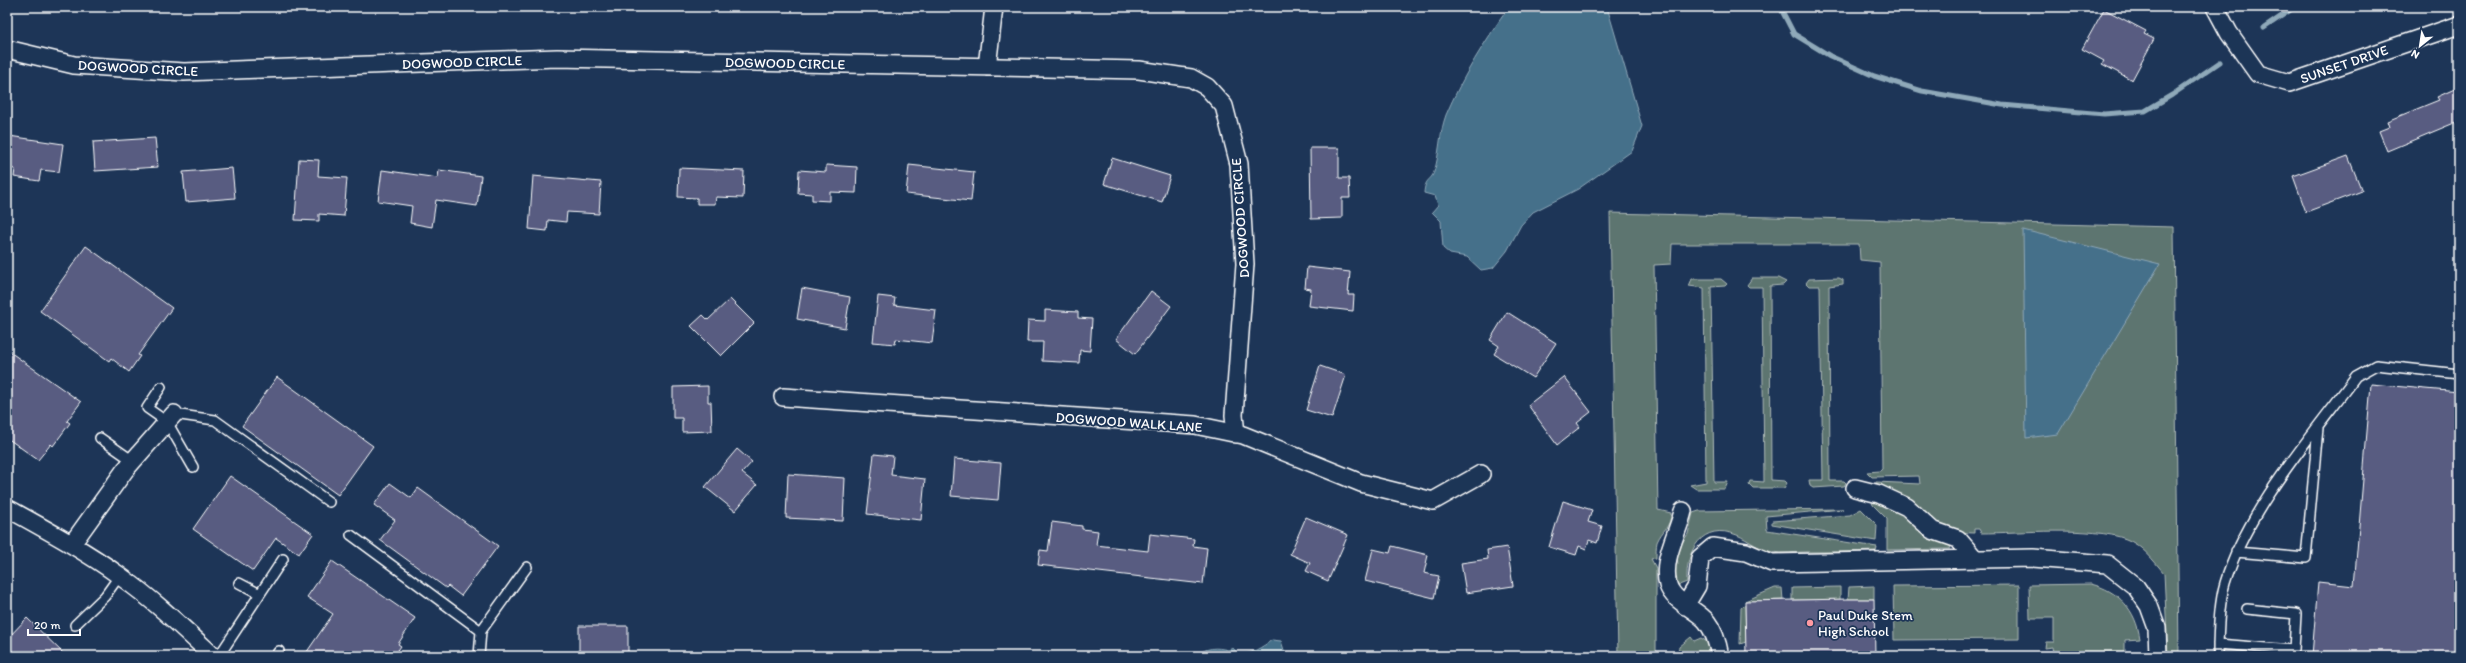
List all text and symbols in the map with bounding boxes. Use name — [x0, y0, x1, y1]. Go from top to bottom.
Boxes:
north arrow — [2400, 26, 2440, 66]
street label: SUNSET DRIVE — [2298, 41, 2391, 87]
text: N — [2409, 47, 2422, 62]
street label: DOGWOOD CIRCLE — [402, 52, 523, 73]
street label: DOGWOOD CIRCLE — [725, 54, 846, 73]
street label: DOGWOOD CIRCLE — [77, 57, 199, 80]
street label: DOGWOOD CIRCLE — [1228, 157, 1253, 279]
street label: DOGWOOD WALK LANE — [1055, 409, 1203, 436]
place label: Paul Duke Stem High School — [1818, 607, 1913, 640]
scale bar — [28, 611, 80, 637]
text: 20 m — [34, 618, 61, 632]
marker: Paul Duke Stem High School — [1805, 618, 1815, 628]

